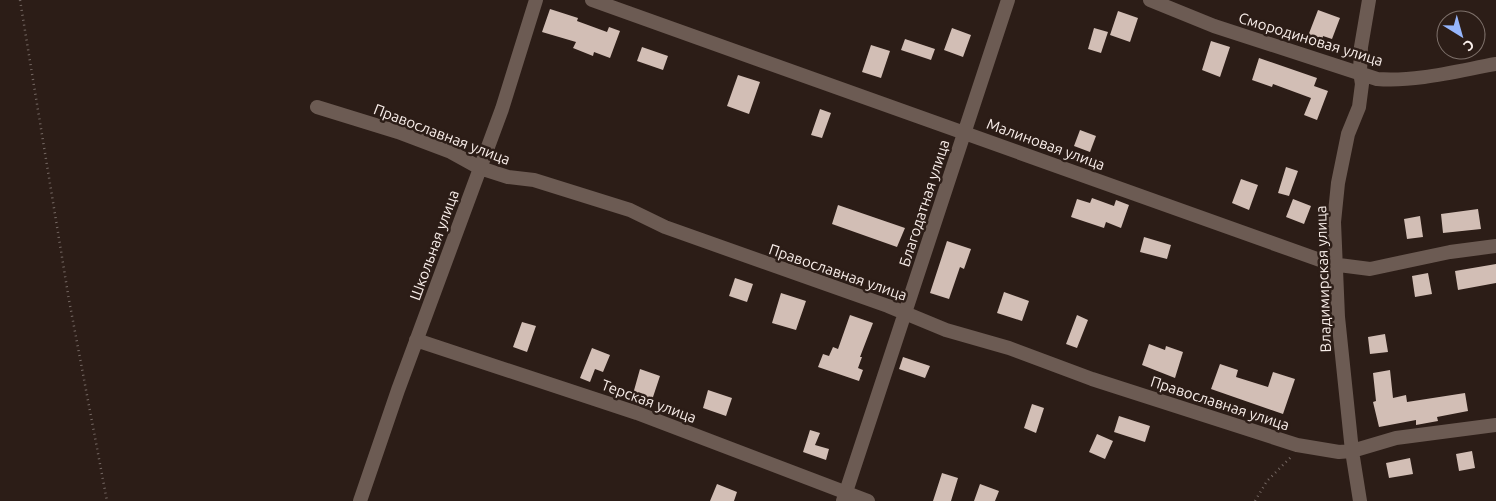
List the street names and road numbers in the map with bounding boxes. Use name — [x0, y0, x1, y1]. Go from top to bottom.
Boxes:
street label: Смородиновая улица — [1237, 9, 1385, 69]
street label: Православная улица — [371, 100, 513, 168]
street label: Малиновая улица — [985, 115, 1107, 173]
street label: Благодатная улица — [895, 137, 953, 269]
street label: Школьная улица — [406, 187, 462, 303]
street label: Владимирская улица — [1312, 205, 1334, 353]
street label: Православная улица — [767, 240, 909, 304]
street label: Православная улица — [1148, 373, 1292, 433]
street label: Терская улица — [599, 376, 699, 426]

